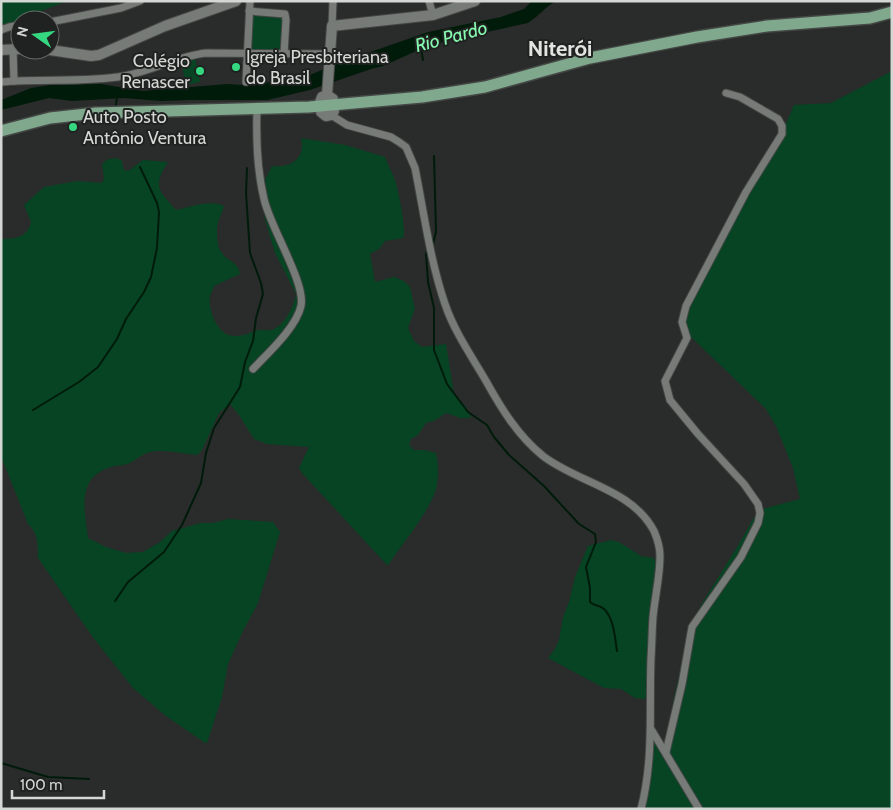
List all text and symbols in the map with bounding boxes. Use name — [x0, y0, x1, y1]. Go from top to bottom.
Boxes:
north arrow — [10, 10, 60, 60]
water label: Rio Pardo — [412, 16, 490, 57]
text: N — [12, 25, 32, 39]
district label: Niterói — [528, 35, 592, 62]
place label: Igreja Presbiteriana do Brasil — [246, 46, 389, 89]
place label: Colégio Renascer — [121, 50, 190, 93]
marker: Igreja Presbiteriana do Brasil — [230, 61, 242, 73]
marker: Colégio Renascer — [194, 65, 206, 77]
place label: Auto Posto Antônio Ventura — [83, 106, 207, 149]
marker: Auto Posto Antônio Ventura — [67, 121, 79, 133]
scale bar — [12, 768, 105, 800]
text: 100 m — [20, 776, 62, 794]

